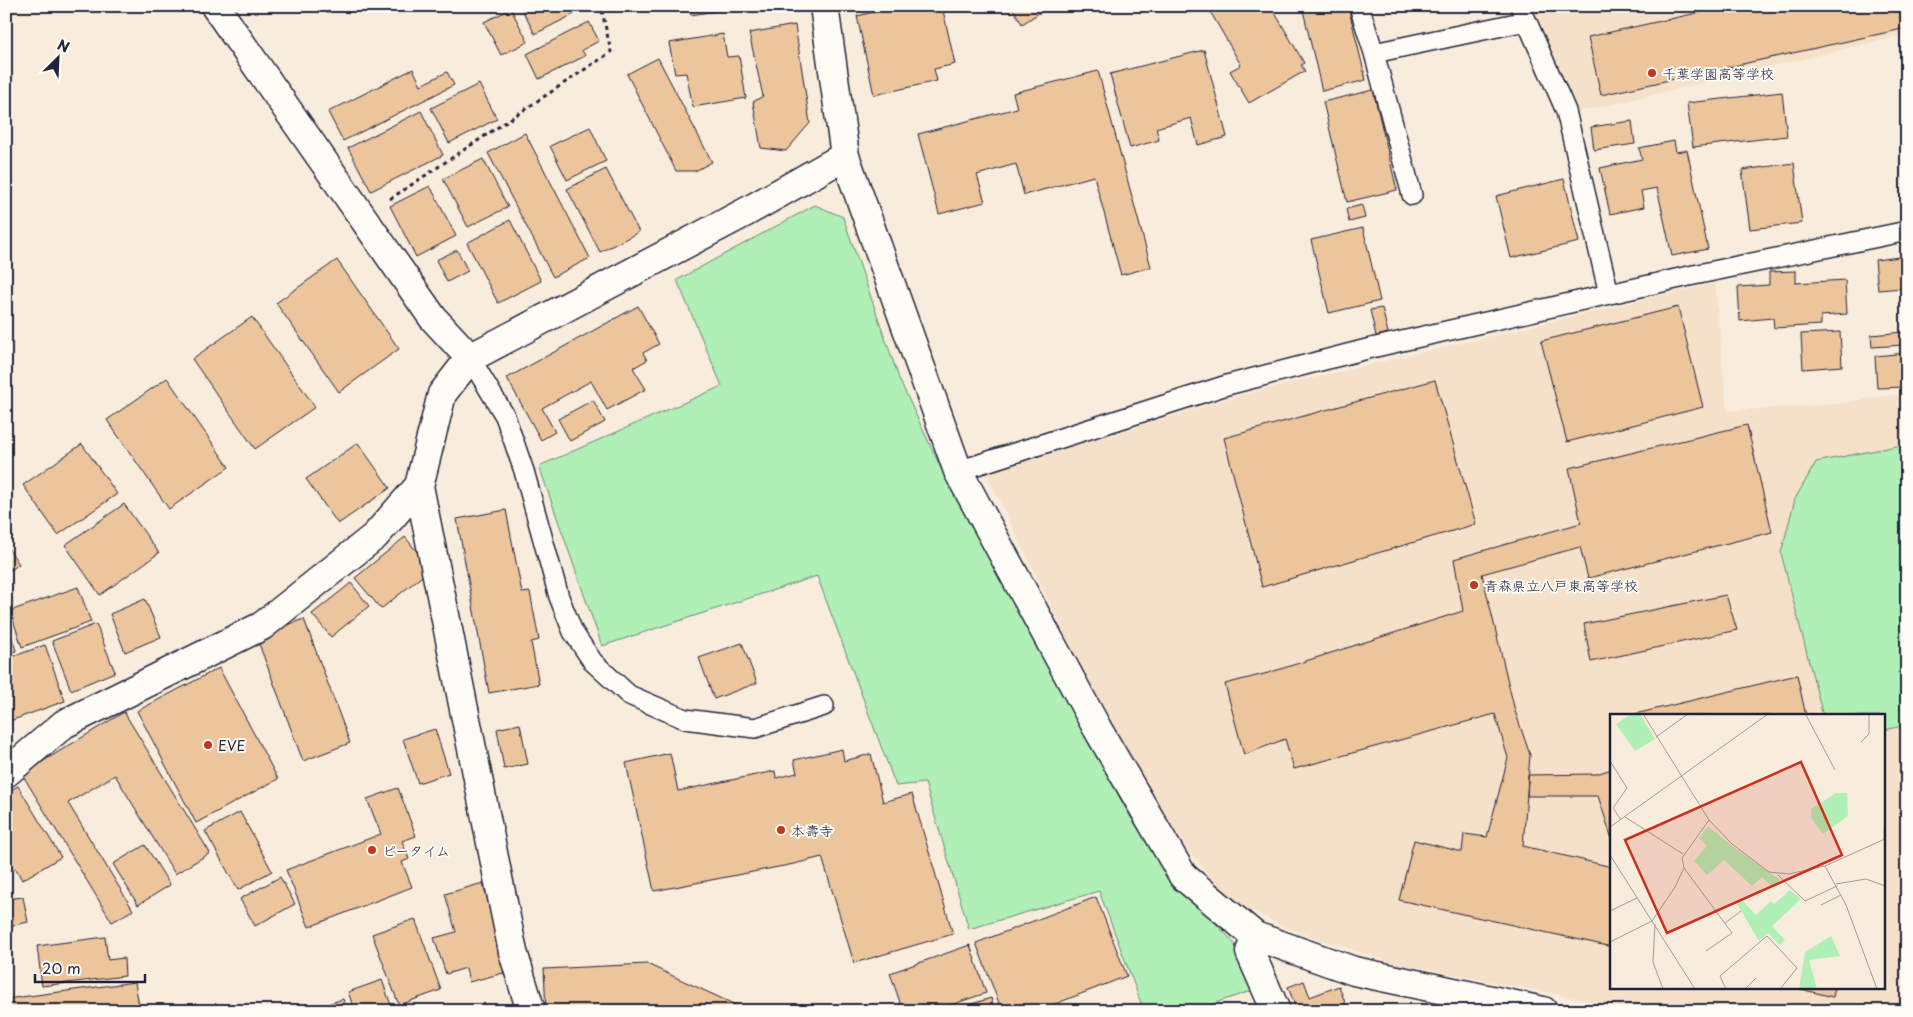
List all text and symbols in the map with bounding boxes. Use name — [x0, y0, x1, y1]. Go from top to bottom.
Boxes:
north arrow — [32, 32, 82, 82]
text: N — [54, 34, 73, 58]
place label: 千葉学園高等学校 — [1662, 63, 1774, 84]
marker: 千葉学園高等学校 — [1646, 67, 1658, 79]
place label: 青森県立八戸東高等学校 — [1484, 575, 1638, 596]
marker: 青森県立八戸東高等学校 — [1468, 579, 1480, 591]
inset map — [1610, 714, 1886, 990]
place label: EVE — [218, 735, 246, 756]
marker: EVE — [202, 739, 214, 751]
place label: 本壽寺 — [791, 820, 833, 841]
marker: 本壽寺 — [775, 824, 787, 836]
place label: ピータイム — [382, 840, 450, 861]
marker: ピータイム — [366, 844, 378, 856]
scale bar — [35, 952, 145, 984]
text: 20 m — [42, 956, 81, 979]

